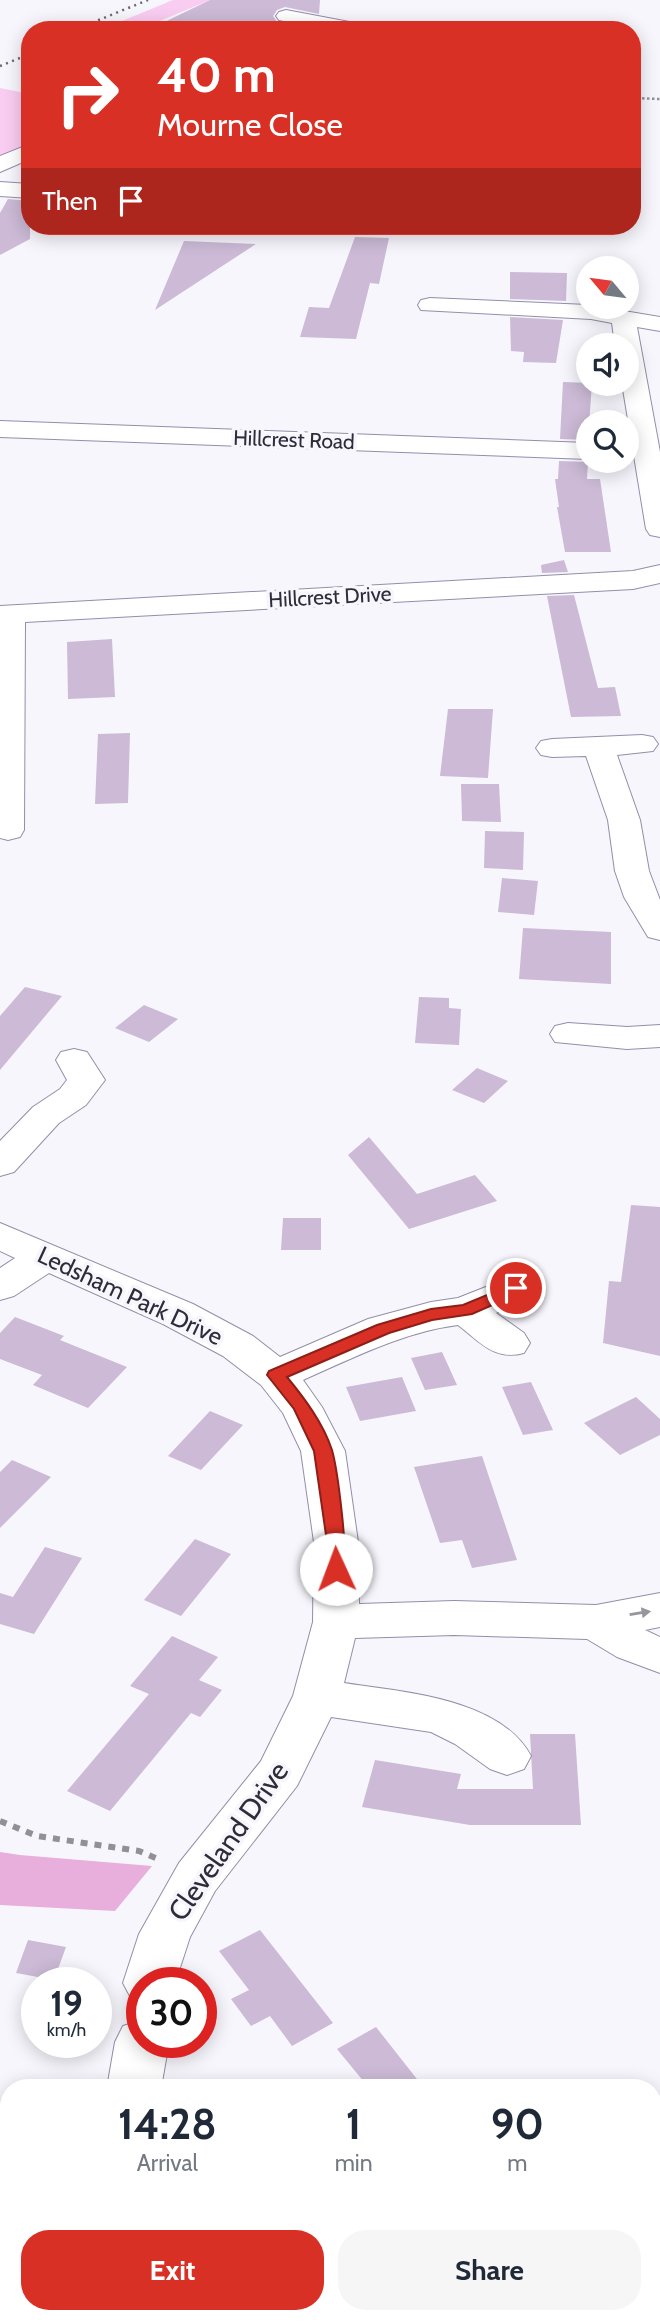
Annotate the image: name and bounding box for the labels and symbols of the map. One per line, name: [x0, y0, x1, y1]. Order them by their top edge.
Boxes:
north arrow: [576, 256, 639, 318]
street label: Hillcrest Road: [233, 425, 355, 454]
street label: Hillcrest Drive: [268, 581, 392, 612]
street label: Ledsham Park Drive: [33, 1240, 227, 1351]
pin: [486, 1258, 546, 1318]
position arrow: [299, 1532, 373, 1606]
one-way arrow: [629, 1607, 651, 1618]
street label: Cleveland Drive: [161, 1755, 295, 1927]
speed limit sign: 30: [126, 1967, 217, 2058]

